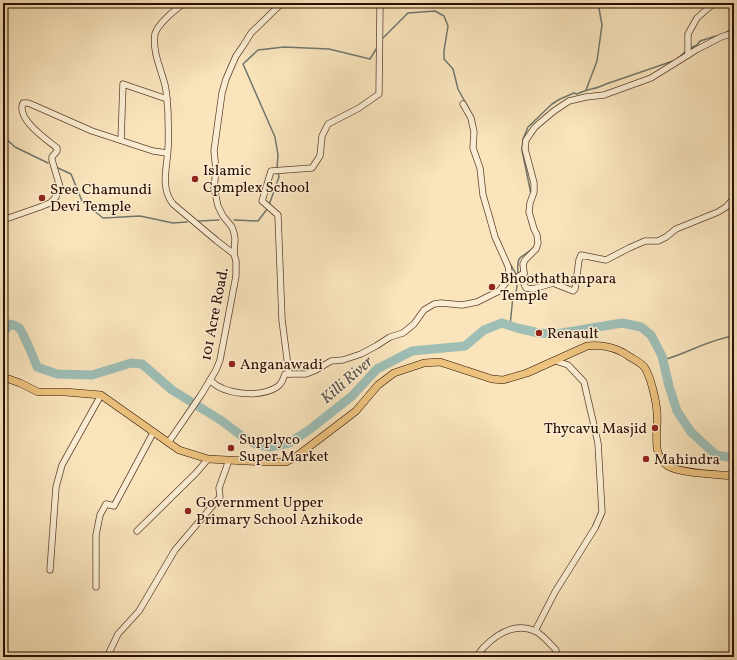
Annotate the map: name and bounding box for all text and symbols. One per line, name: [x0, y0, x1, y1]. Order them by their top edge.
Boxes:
place label: Islamic Cpmplex School: [203, 161, 309, 199]
marker: Islamic Cpmplex School: [190, 174, 200, 184]
place label: Sree Chamundi Devi Temple: [50, 180, 152, 218]
marker: Sree Chamundi Devi Temple: [37, 193, 47, 203]
street label: 101 Acre Road.: [196, 266, 235, 363]
place label: Bhoothathanpara Temple: [500, 269, 616, 307]
marker: Bhoothathanpara Temple: [487, 282, 497, 292]
place label: Renault: [547, 324, 599, 345]
marker: Renault: [534, 328, 544, 338]
water label: Killi River: [316, 351, 379, 409]
place label: Anganawadi: [240, 355, 323, 376]
marker: Anganawadi: [227, 359, 237, 369]
place label: Thycavu Masjid: [544, 419, 647, 440]
marker: Thycavu Masjid: [650, 423, 660, 433]
place label: Supplyco Super Market: [239, 430, 329, 468]
marker: Supplyco Super Market: [226, 443, 236, 453]
place label: Mahindra: [654, 450, 720, 471]
marker: Mahindra: [641, 454, 651, 464]
place label: Government Upper Primary School Azhikode: [196, 493, 363, 531]
marker: Government Upper Primary School Azhikode: [183, 506, 193, 516]

